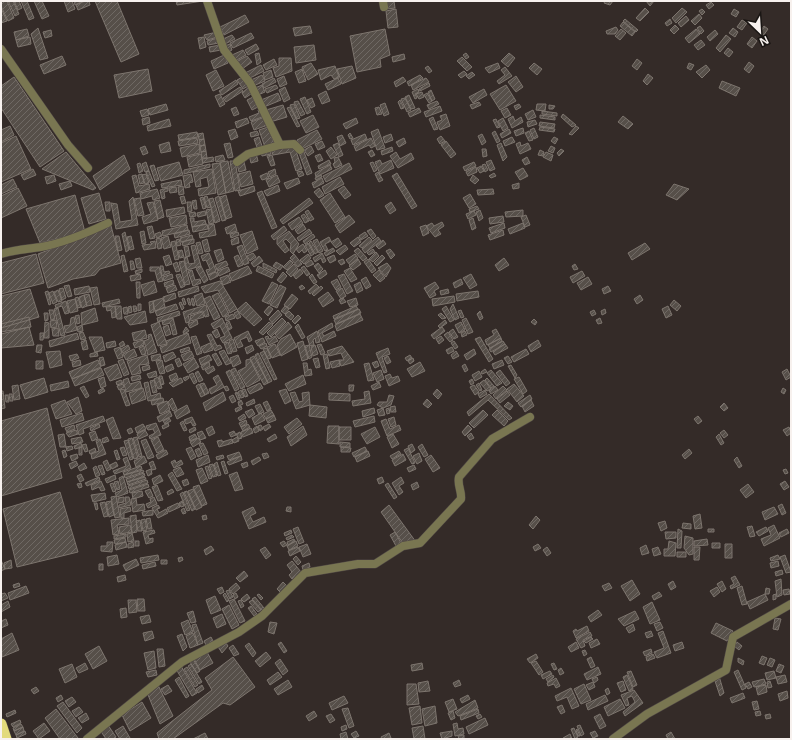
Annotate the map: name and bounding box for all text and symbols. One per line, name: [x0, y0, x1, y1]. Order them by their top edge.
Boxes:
north arrow: [740, 12, 780, 52]
text: N: [757, 33, 772, 50]

